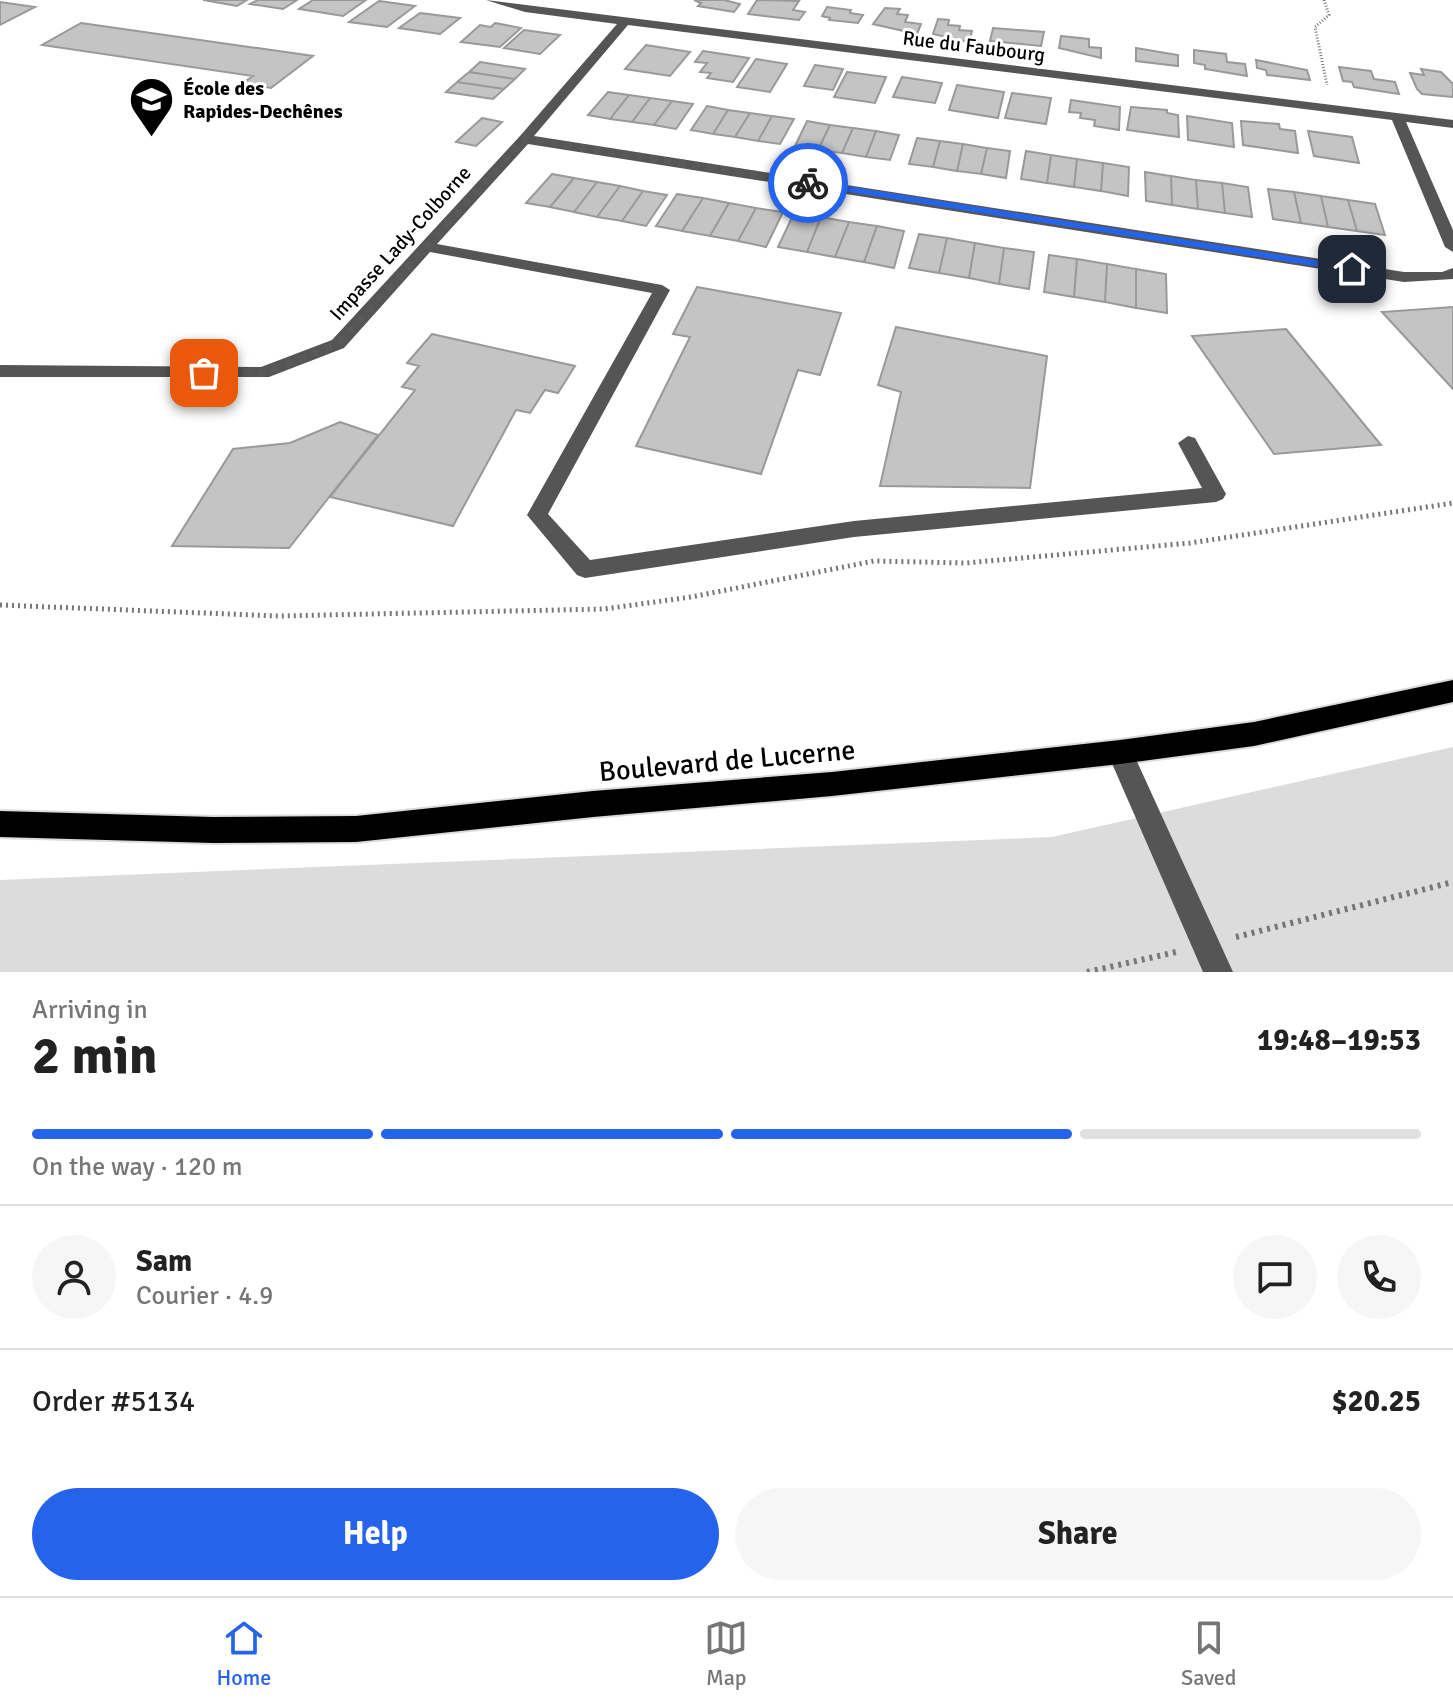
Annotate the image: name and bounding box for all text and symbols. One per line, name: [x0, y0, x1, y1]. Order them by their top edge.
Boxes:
street label: Rue du Faubourg: [901, 25, 1047, 68]
school or university icon: École des Rapides-Dechênes: [128, 75, 176, 138]
place label: École des Rapides-Dechênes: [183, 76, 343, 124]
courier: [768, 143, 848, 223]
street label: Impasse Lady-Colborne: [324, 161, 476, 326]
icon: bike: [786, 161, 830, 205]
pin: [1318, 235, 1386, 303]
icon: home: [1330, 247, 1374, 291]
pin: [170, 339, 238, 407]
icon: bag: [182, 351, 226, 395]
street label: Boulevard de Lucerne: [597, 733, 857, 789]
text: Arriving in: [32, 994, 148, 1026]
text: 19:48–19:53: [1257, 1022, 1421, 1059]
text: 2 min: [32, 1024, 158, 1088]
text: On the way · 120 m: [32, 1151, 242, 1183]
button: person: [32, 1235, 116, 1319]
button: chat: [1233, 1235, 1317, 1319]
button: phone: [1337, 1235, 1421, 1319]
text: Sam: [136, 1243, 192, 1280]
text: Courier · 4.9: [136, 1280, 273, 1312]
text: Order #5134: [32, 1383, 195, 1420]
text: $20.25: [1331, 1383, 1421, 1420]
button: Help: [32, 1488, 719, 1580]
button: Share: [735, 1488, 1421, 1580]
tab: Home: [216, 1616, 271, 1691]
tab: Map: [704, 1616, 748, 1691]
tab: Saved: [1181, 1616, 1237, 1691]

